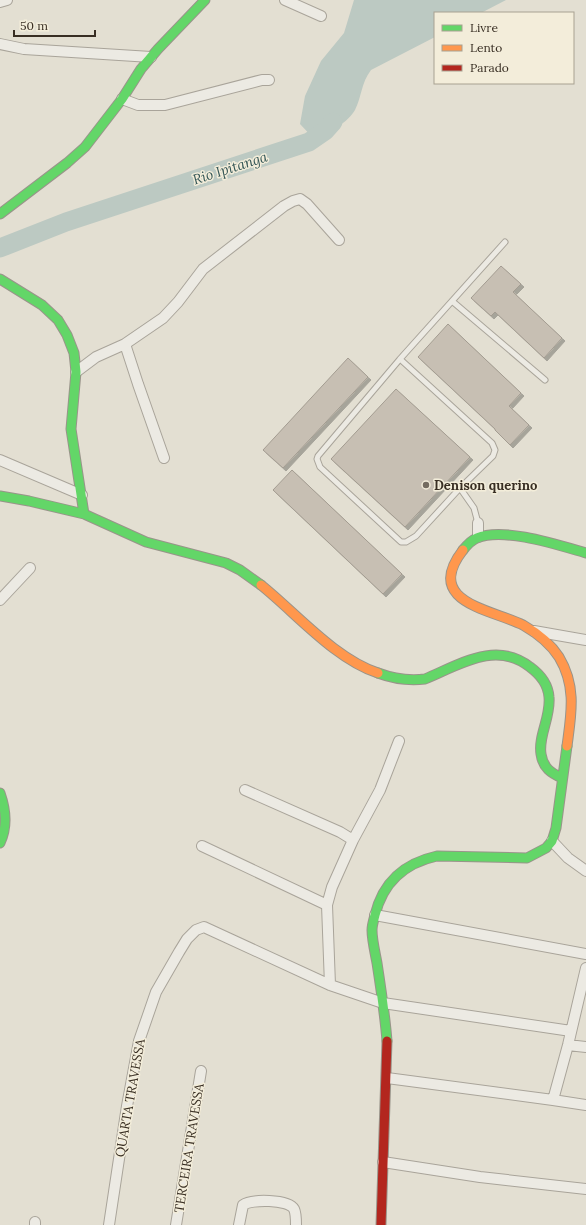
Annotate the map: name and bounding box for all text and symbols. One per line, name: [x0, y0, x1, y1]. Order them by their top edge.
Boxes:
scale bar: [14, 12, 95, 38]
legend: [434, 12, 574, 84]
text: 50 m: [20, 18, 48, 33]
text: Livre: [470, 20, 498, 35]
text: Lento: [470, 40, 502, 55]
text: Parado: [470, 60, 509, 75]
water label: Rio Ipitanga: [190, 147, 270, 189]
place label: Denison querino: [434, 477, 537, 494]
marker: Denison querino: [421, 480, 431, 490]
street label: QUARTA TRAVESSA: [111, 1037, 149, 1158]
street label: TERCEIRA TRAVESSA: [170, 1081, 208, 1214]

